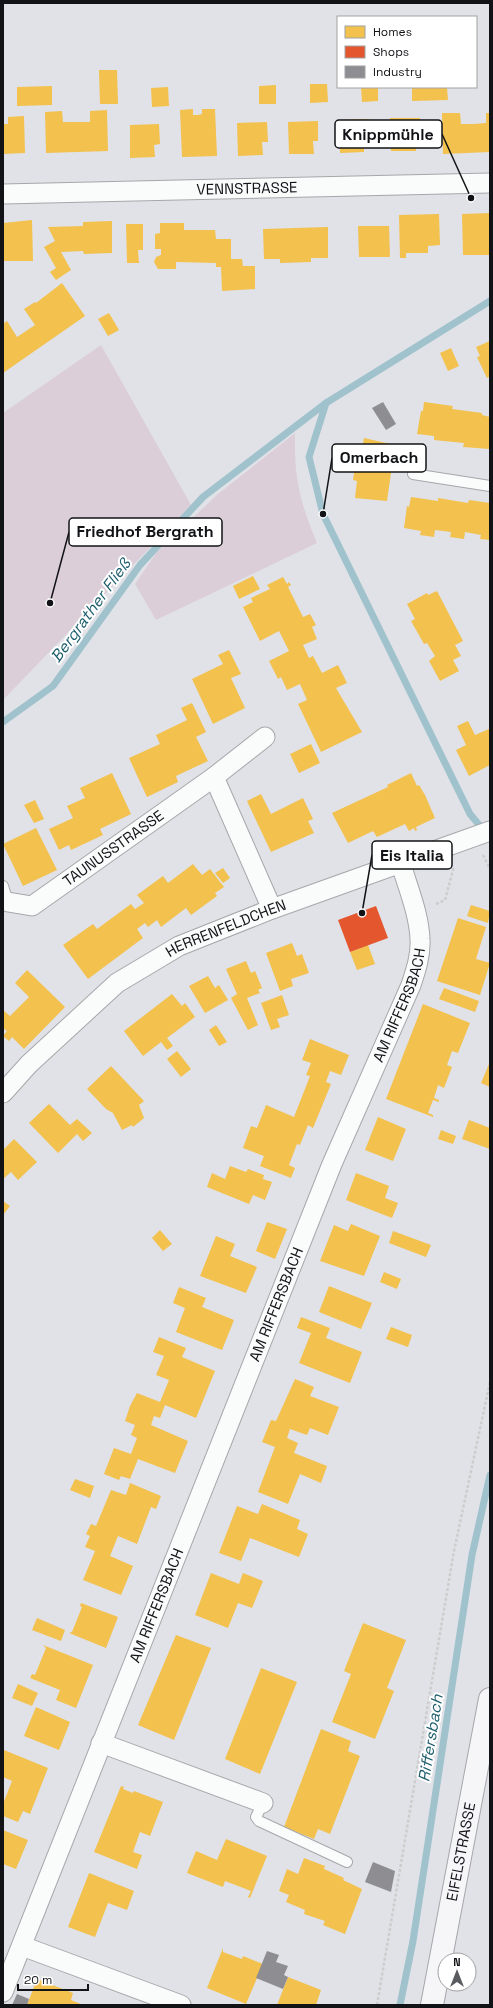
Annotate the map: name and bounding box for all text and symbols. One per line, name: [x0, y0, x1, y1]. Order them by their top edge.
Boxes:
legend: [337, 16, 477, 88]
text: Homes: [373, 24, 412, 40]
text: Shops: [373, 44, 409, 60]
text: Industry: [373, 64, 422, 80]
callout: Knippmühle: [335, 120, 442, 148]
text: Knippmühle: [342, 124, 434, 145]
street label: VENNSTRASSE: [196, 177, 298, 199]
callout: Omerbach: [332, 444, 426, 472]
text: Omerbach: [340, 447, 418, 468]
callout: Friedhof Bergrath: [69, 518, 222, 546]
text: Friedhof Bergrath: [76, 521, 214, 542]
water label: Bergrather Fließ: [46, 553, 136, 666]
street label: TAUNUSSTRASSE: [59, 806, 167, 890]
callout: Eis Italia: [372, 841, 452, 869]
text: Eis Italia: [380, 845, 444, 866]
street label: HERRENFELDCHEN: [162, 895, 288, 961]
street label: AM RIFFERSBACH: [368, 947, 429, 1065]
street label: AM RIFFERSBACH: [245, 1244, 307, 1364]
street label: AM RIFFERSBACH: [125, 1545, 187, 1665]
water label: Riffersbach: [413, 1692, 448, 1783]
street label: EIFELSTRASSE: [442, 1801, 479, 1903]
north arrow: [437, 1952, 477, 1992]
text: N: [453, 1955, 461, 1969]
scale bar: [18, 1966, 88, 1992]
text: 20 m: [24, 1972, 52, 1988]

